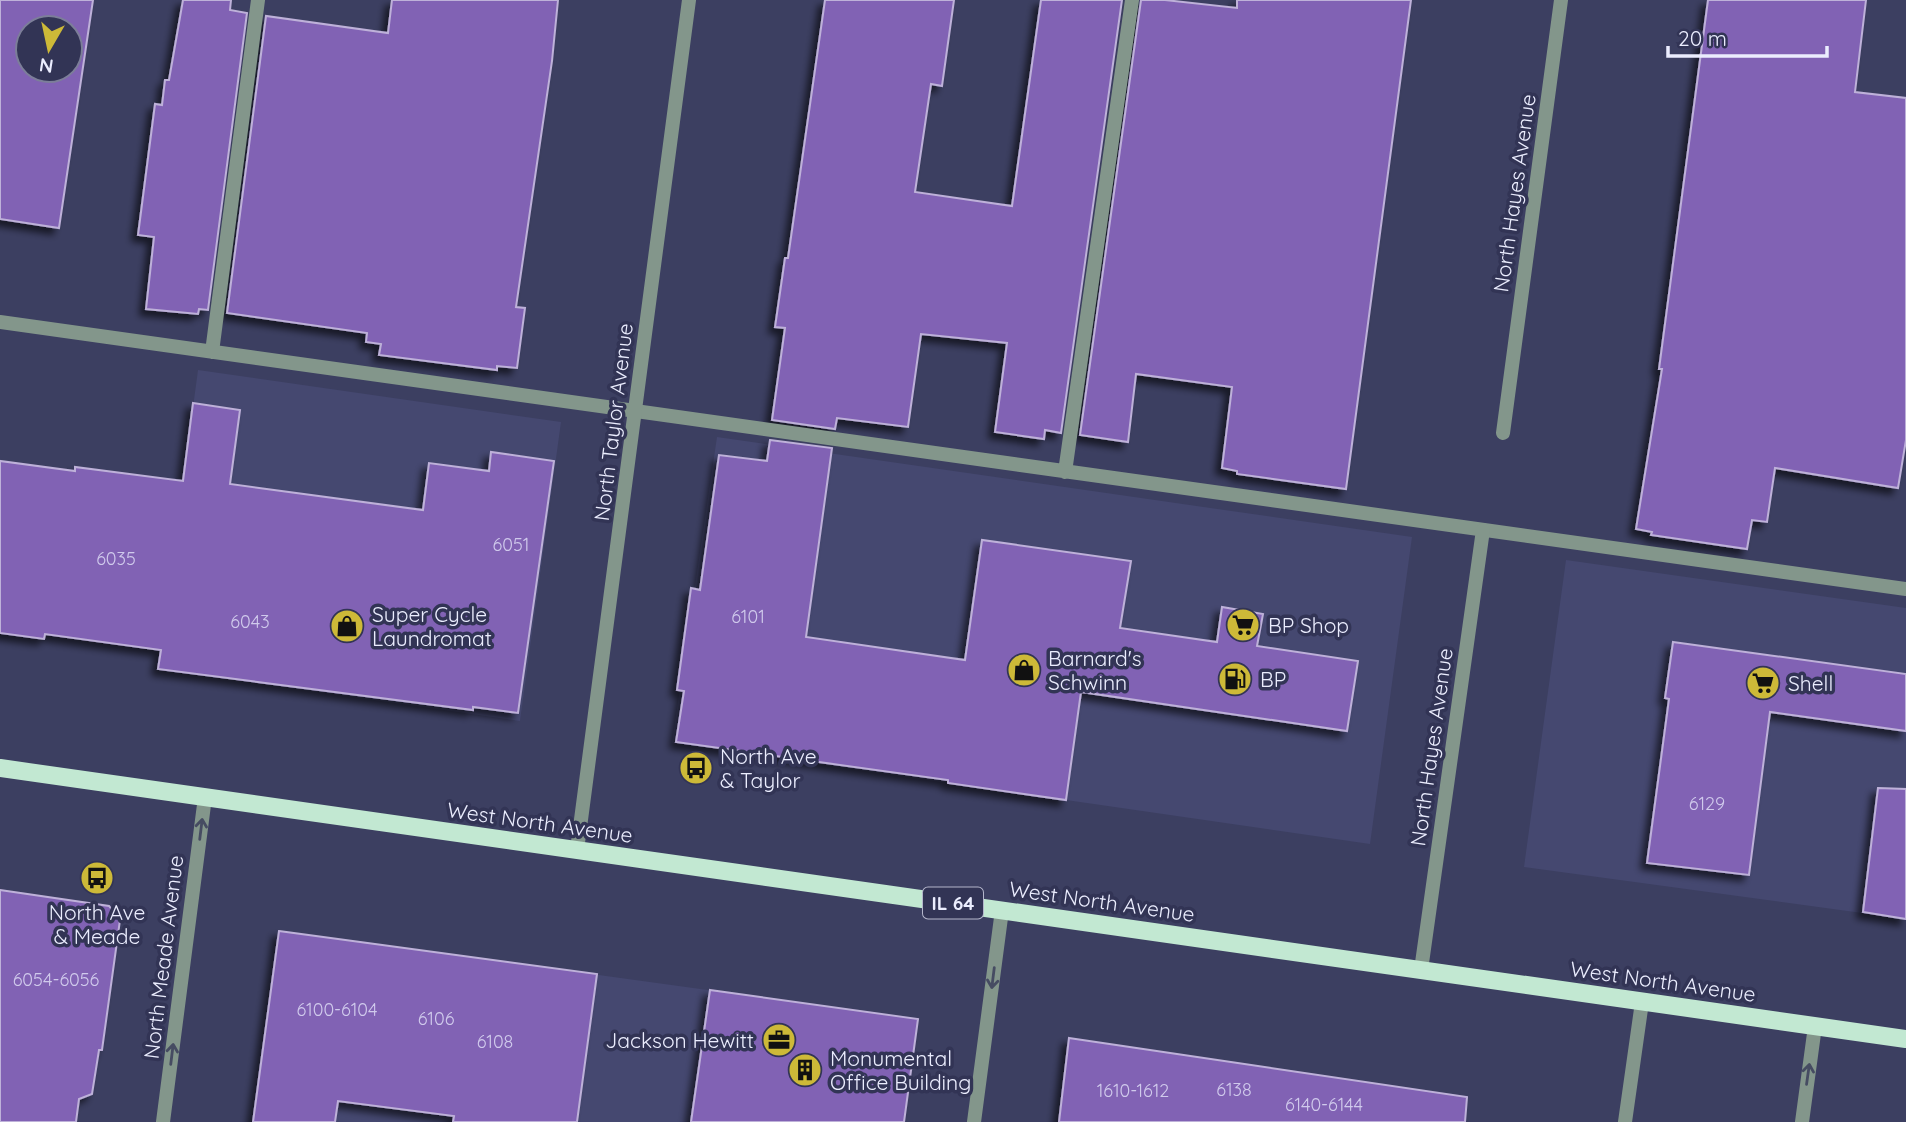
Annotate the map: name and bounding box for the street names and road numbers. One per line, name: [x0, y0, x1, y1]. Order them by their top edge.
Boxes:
street label: North Hayes Avenue: [1487, 92, 1541, 294]
street label: North Taylor Avenue: [588, 322, 638, 522]
street label: North Hayes Avenue: [1404, 646, 1458, 848]
street label: West North Avenue: [446, 796, 634, 848]
street label: North Meade Avenue: [138, 854, 188, 1060]
street label: West North Avenue: [1008, 875, 1196, 927]
road number: IL 64: [923, 888, 983, 918]
street label: West North Avenue: [1569, 955, 1757, 1007]

